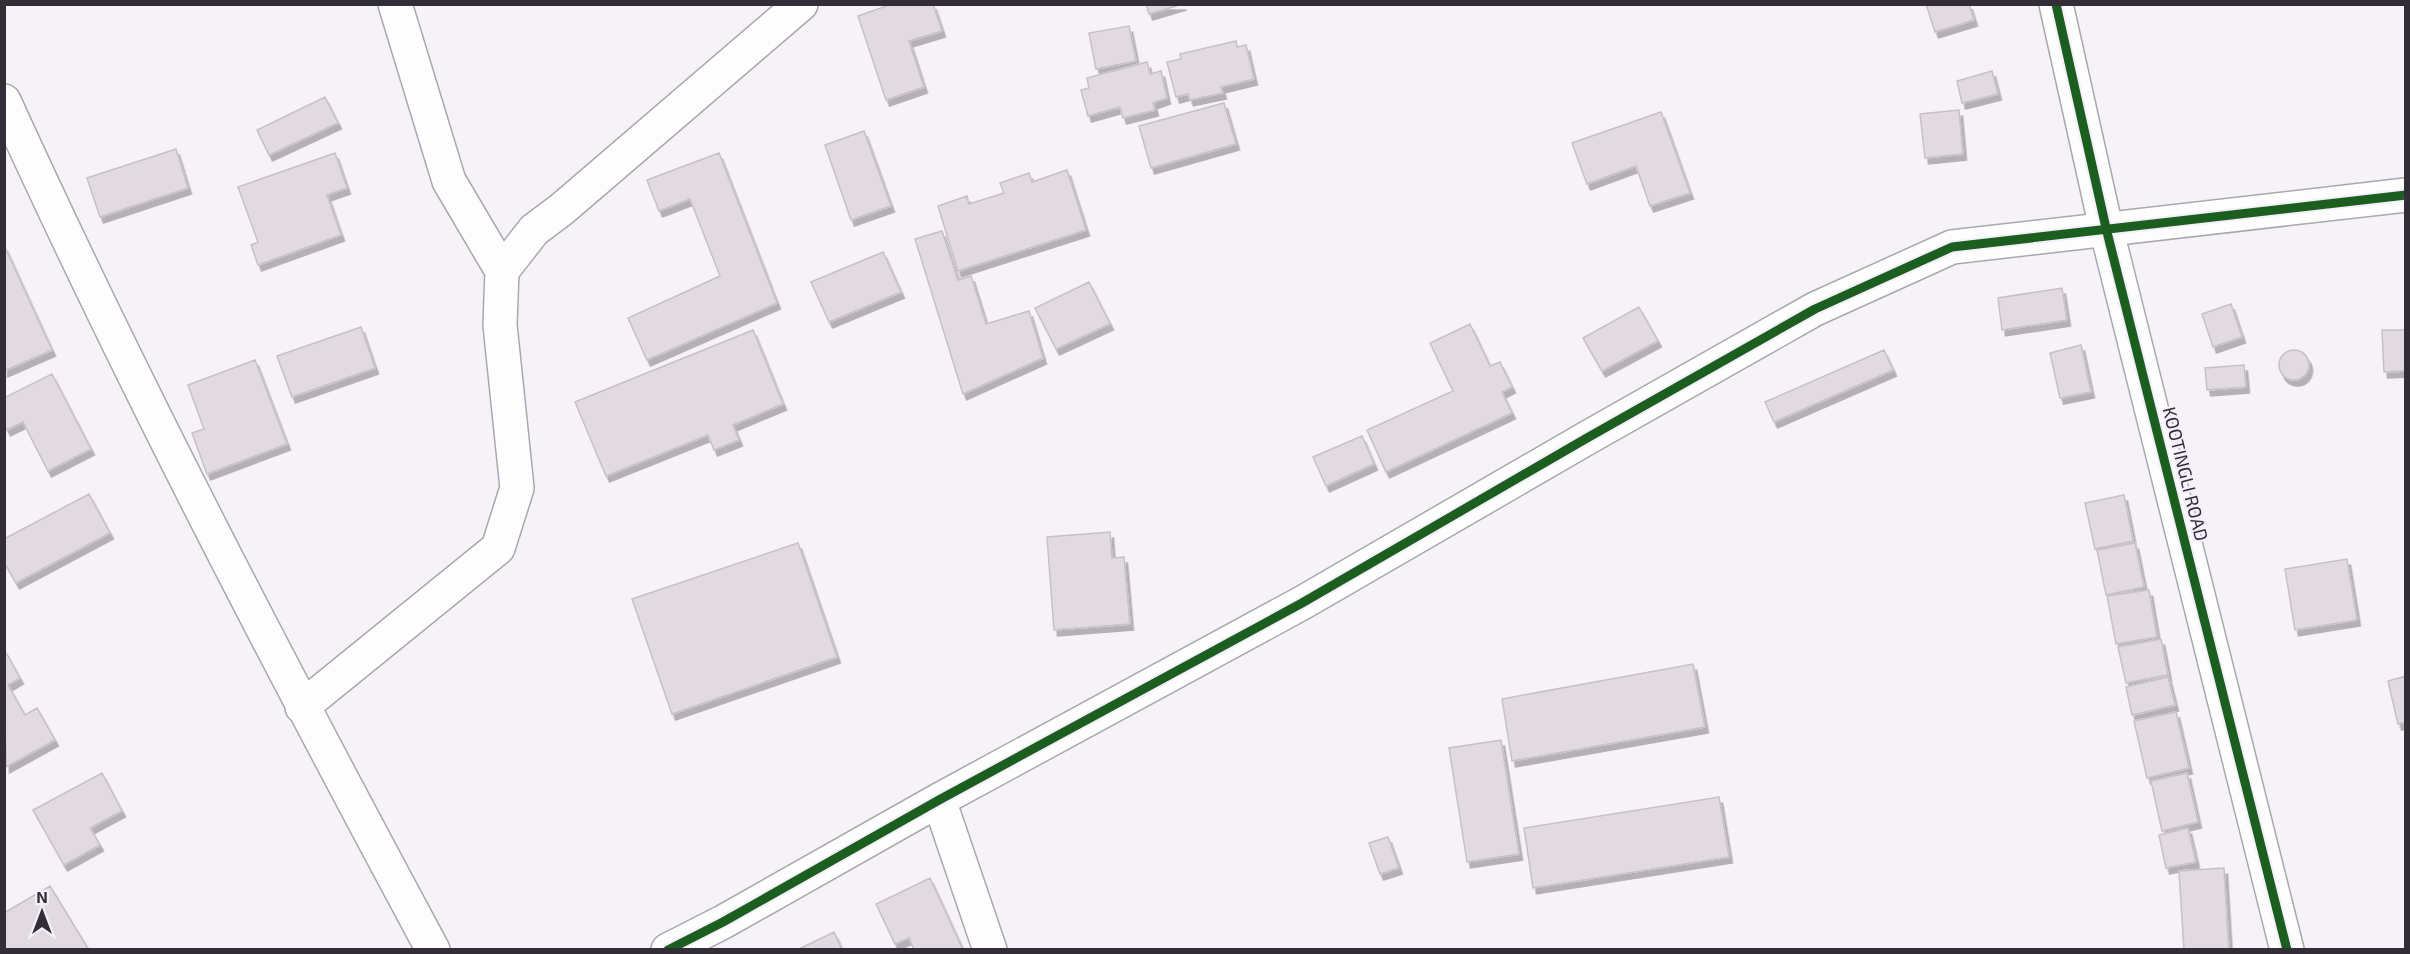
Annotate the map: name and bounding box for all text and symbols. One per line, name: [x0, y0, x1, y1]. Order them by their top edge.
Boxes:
street label: KOOTINGLI ROAD: [2159, 404, 2213, 543]
north arrow: [12, 882, 72, 942]
text: N: [36, 887, 48, 906]

